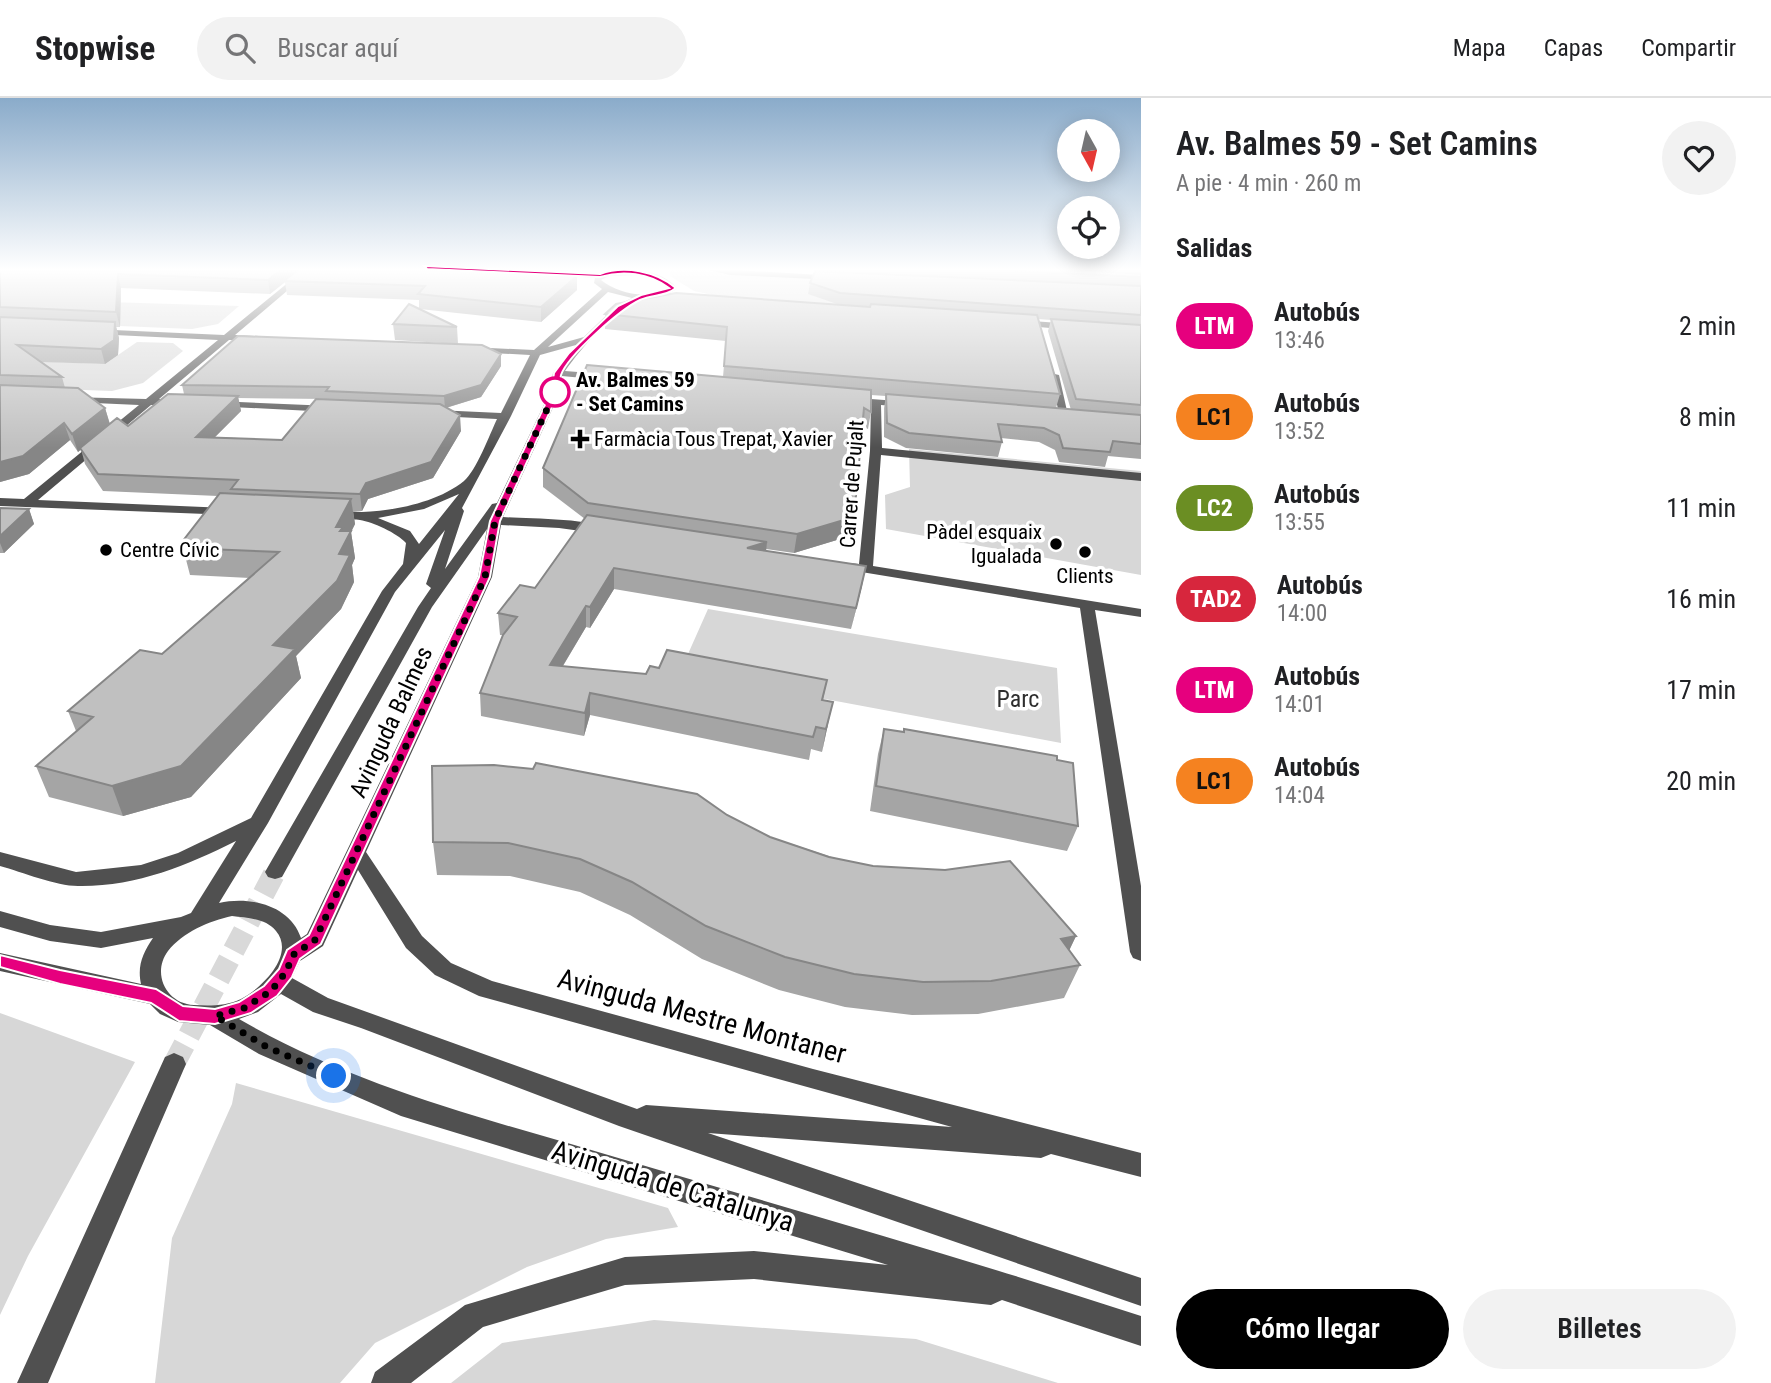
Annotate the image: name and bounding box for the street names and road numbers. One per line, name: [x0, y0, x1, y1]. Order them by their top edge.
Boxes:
street label: Carrer de Pujalt: [836, 419, 868, 549]
street label: Avinguda Balmes: [344, 642, 438, 802]
street label: Avinguda Mestre Montaner: [554, 962, 850, 1070]
street label: Avinguda de Catalunya: [548, 1133, 798, 1239]

